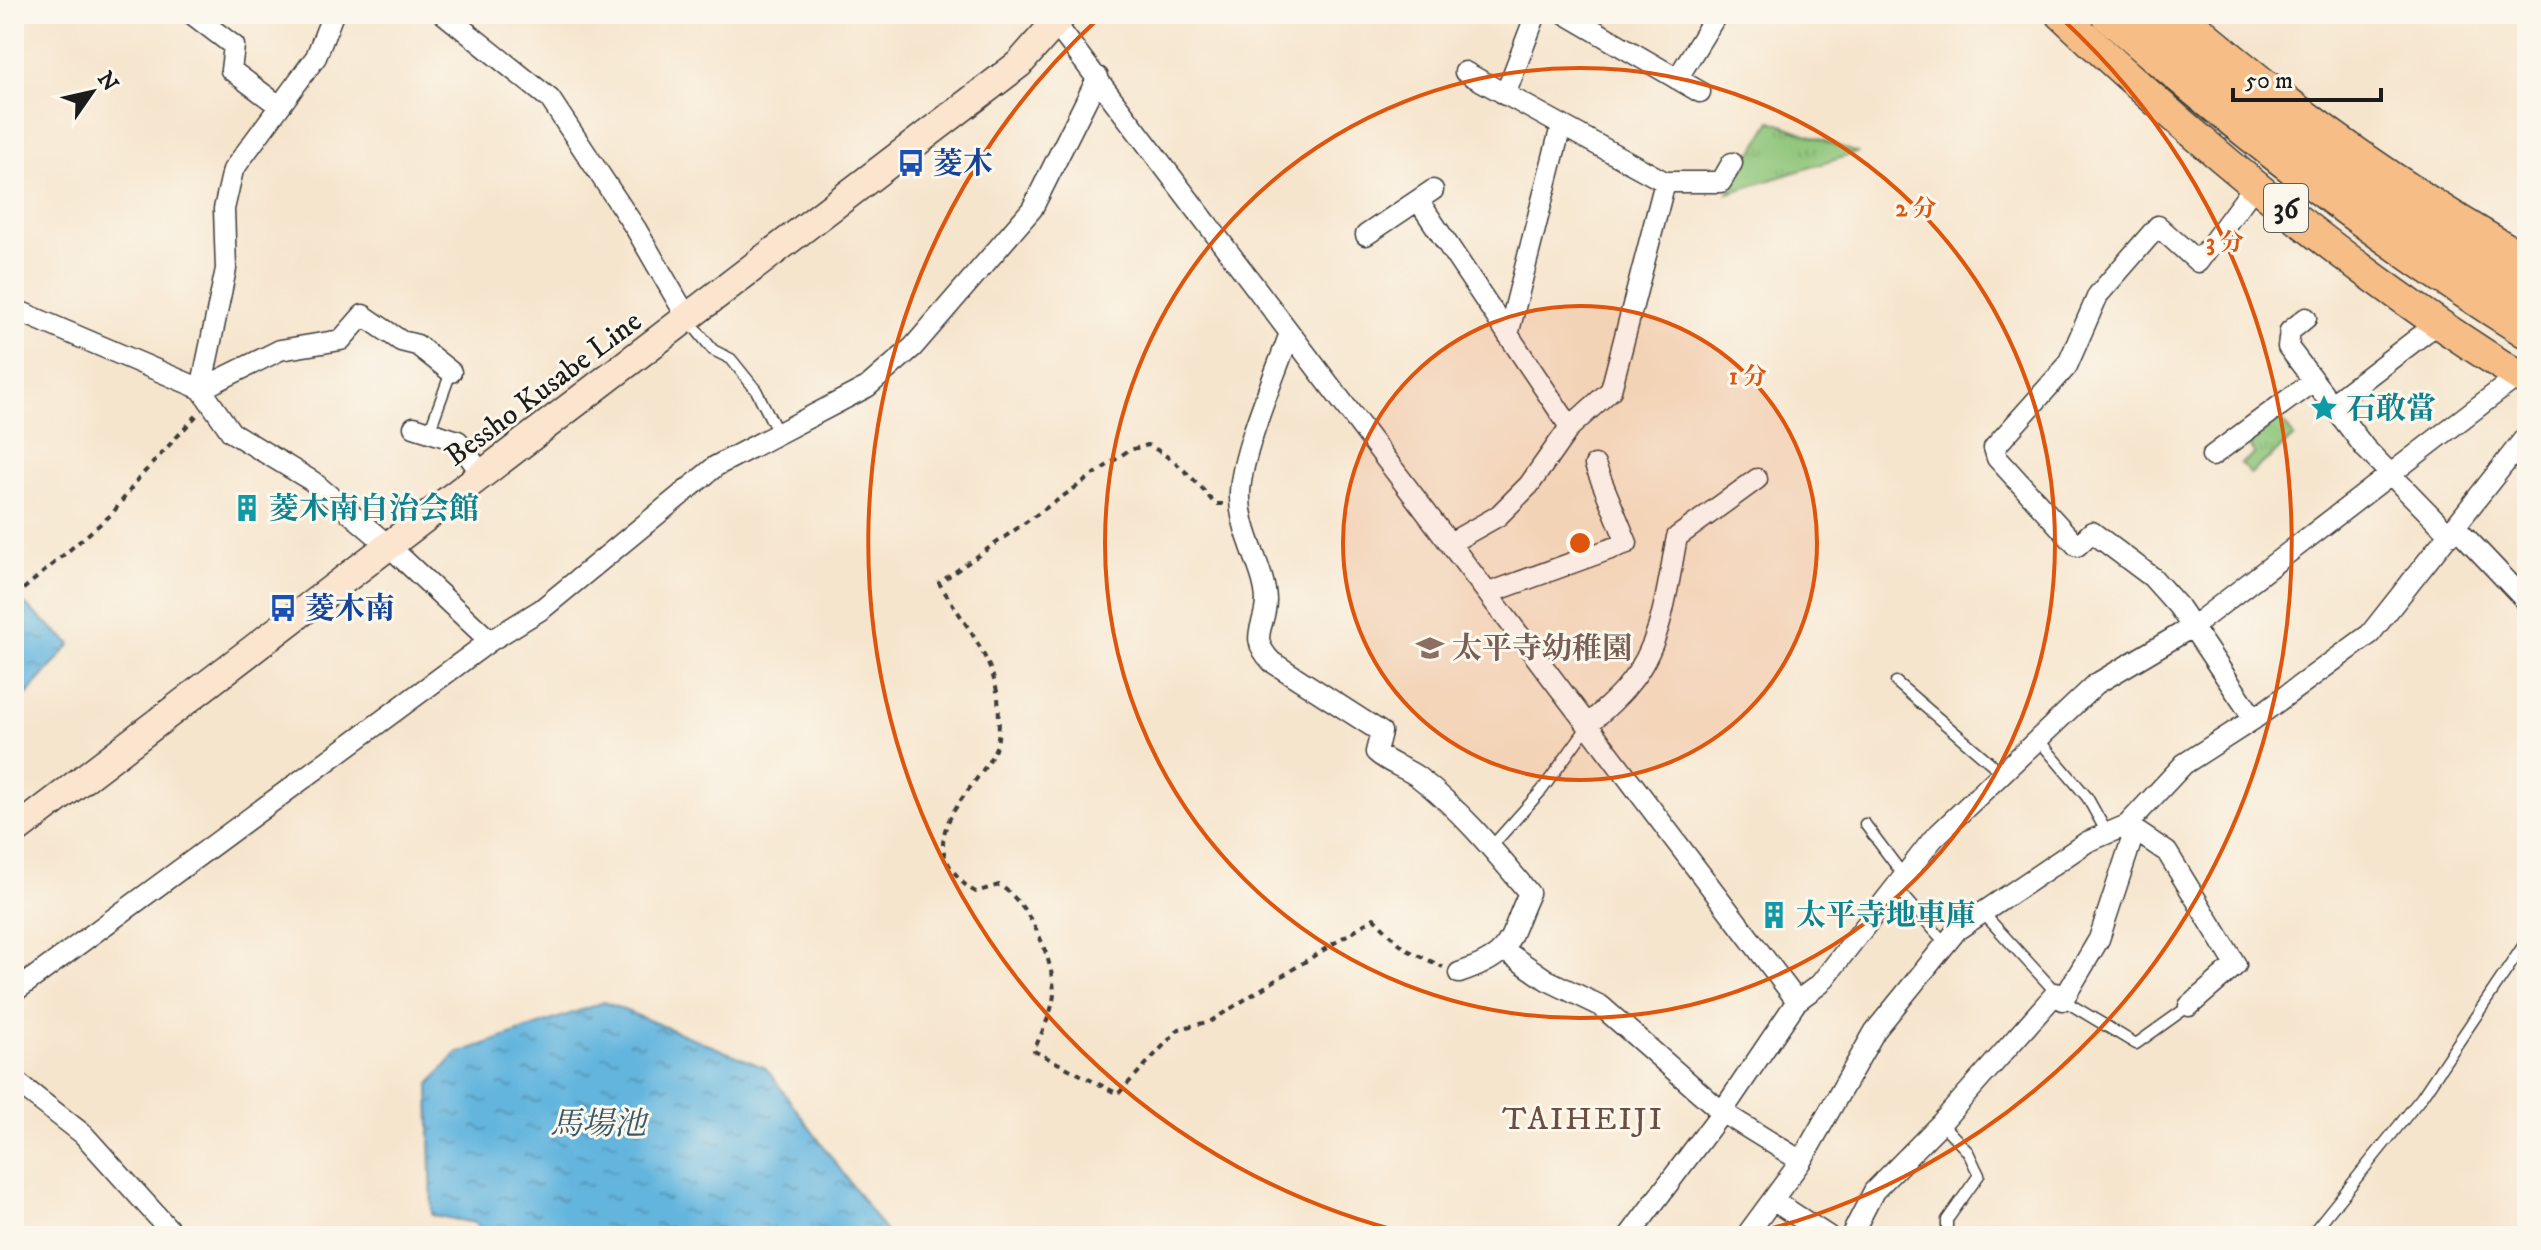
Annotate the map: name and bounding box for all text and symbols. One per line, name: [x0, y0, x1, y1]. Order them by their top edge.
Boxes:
north arrow: [52, 52, 132, 132]
scale bar: [2233, 52, 2381, 102]
text: 50 m: [2245, 66, 2293, 96]
text: N: [91, 67, 124, 97]
place label: 菱木: [933, 146, 993, 183]
bus stop icon: 菱木: [896, 148, 926, 178]
road number: 36: [2264, 184, 2308, 232]
text: 2 分: [1896, 194, 1936, 224]
text: 3 分: [2206, 228, 2244, 258]
street label: Bessho Kusabe Line: [438, 303, 649, 475]
text: 1 分: [1729, 362, 1767, 392]
place label: 石敢當: [2346, 391, 2436, 428]
place icon: 石敢當: [2309, 393, 2339, 423]
place label: 菱木南自治会館: [269, 491, 479, 528]
building icon: 菱木南自治会館: [232, 493, 262, 523]
centre of rings: [1566, 529, 1594, 557]
place label: 菱木南: [305, 591, 395, 628]
bus stop icon: 菱木南: [268, 593, 298, 623]
place label: 太平寺幼稚園: [1452, 631, 1632, 668]
school or university icon: 太平寺幼稚園: [1415, 633, 1445, 663]
place label: 太平寺地車庫: [1796, 898, 1976, 935]
building icon: 太平寺地車庫: [1759, 900, 1789, 930]
district label: TAIHEIJI: [1502, 1100, 1664, 1140]
water label: 馬場池: [550, 1105, 649, 1145]

